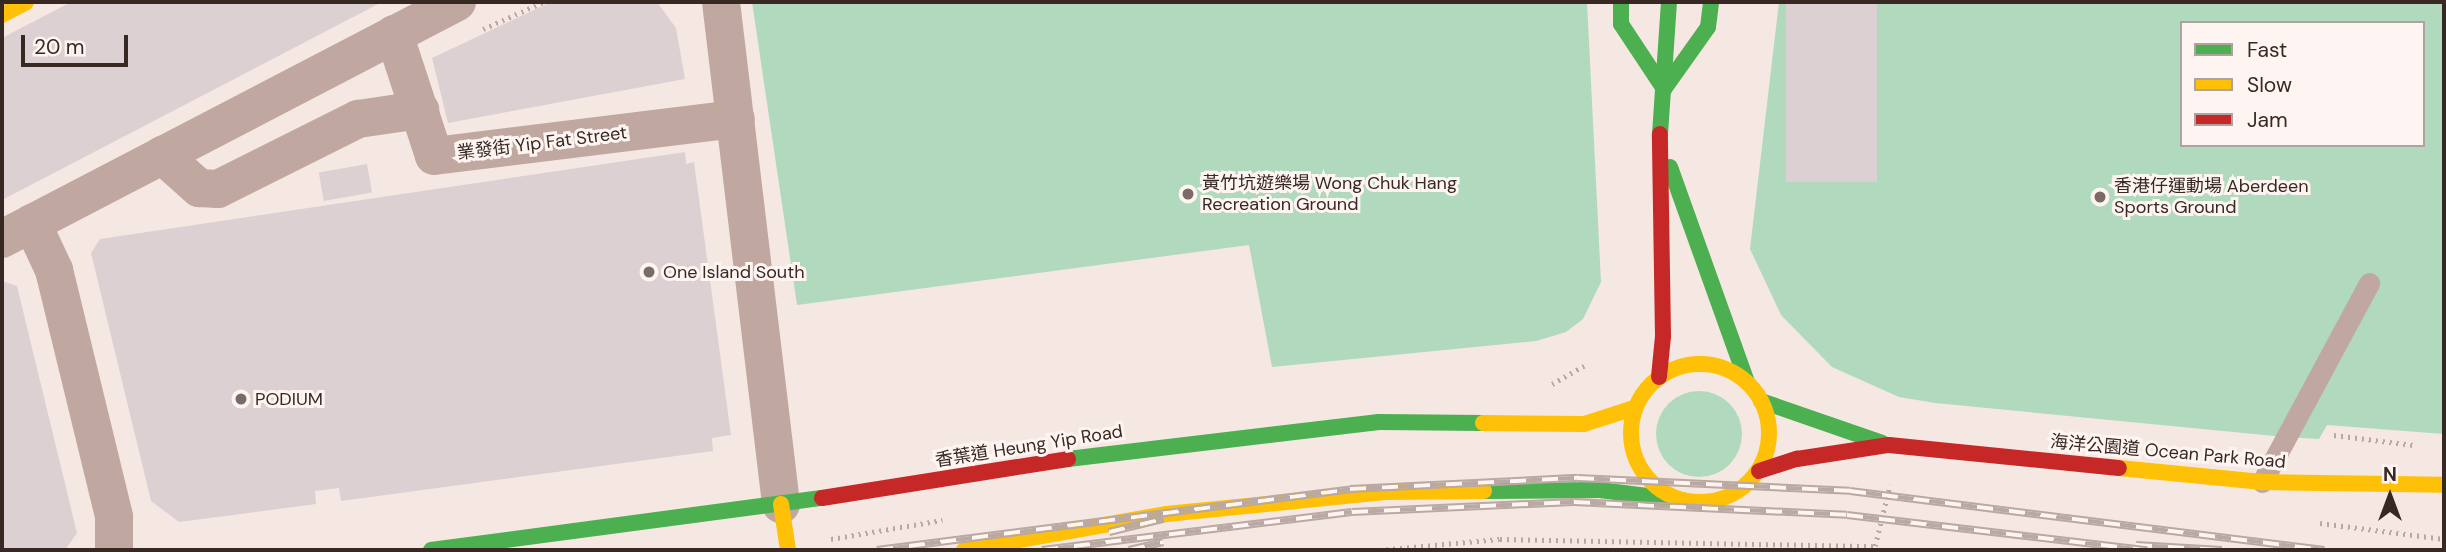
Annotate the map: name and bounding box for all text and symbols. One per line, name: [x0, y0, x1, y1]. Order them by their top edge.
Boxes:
scale bar: [24, 21, 131, 65]
legend: [2180, 21, 2425, 147]
text: 20 m: [34, 33, 85, 61]
text: Fast: [2247, 36, 2287, 64]
text: Slow: [2247, 71, 2292, 99]
text: Jam: [2247, 106, 2288, 134]
street label: 業發街 Yip Fat Street: [456, 122, 628, 164]
place label: 黃竹坑遊樂場 Wong Chuk Hang Recreation Ground: [1202, 173, 1457, 216]
place label: 香港仔運動場 Aberdeen Sports Ground: [2114, 176, 2309, 218]
marker: 黃竹坑遊樂場 Wong Chuk Hang Recreation Ground: [1180, 186, 1196, 202]
marker: 香港仔運動場 Aberdeen Sports Ground: [2092, 189, 2108, 205]
place label: One Island South: [663, 261, 805, 283]
marker: One Island South: [641, 264, 657, 280]
place label: PODIUM: [255, 388, 323, 410]
marker: PODIUM: [233, 391, 249, 407]
street label: 香葉道 Heung Yip Road: [934, 421, 1124, 471]
street label: 海洋公園道 Ocean Park Road: [2049, 431, 2287, 473]
north arrow: [2355, 461, 2425, 531]
text: N: [2383, 462, 2397, 487]

